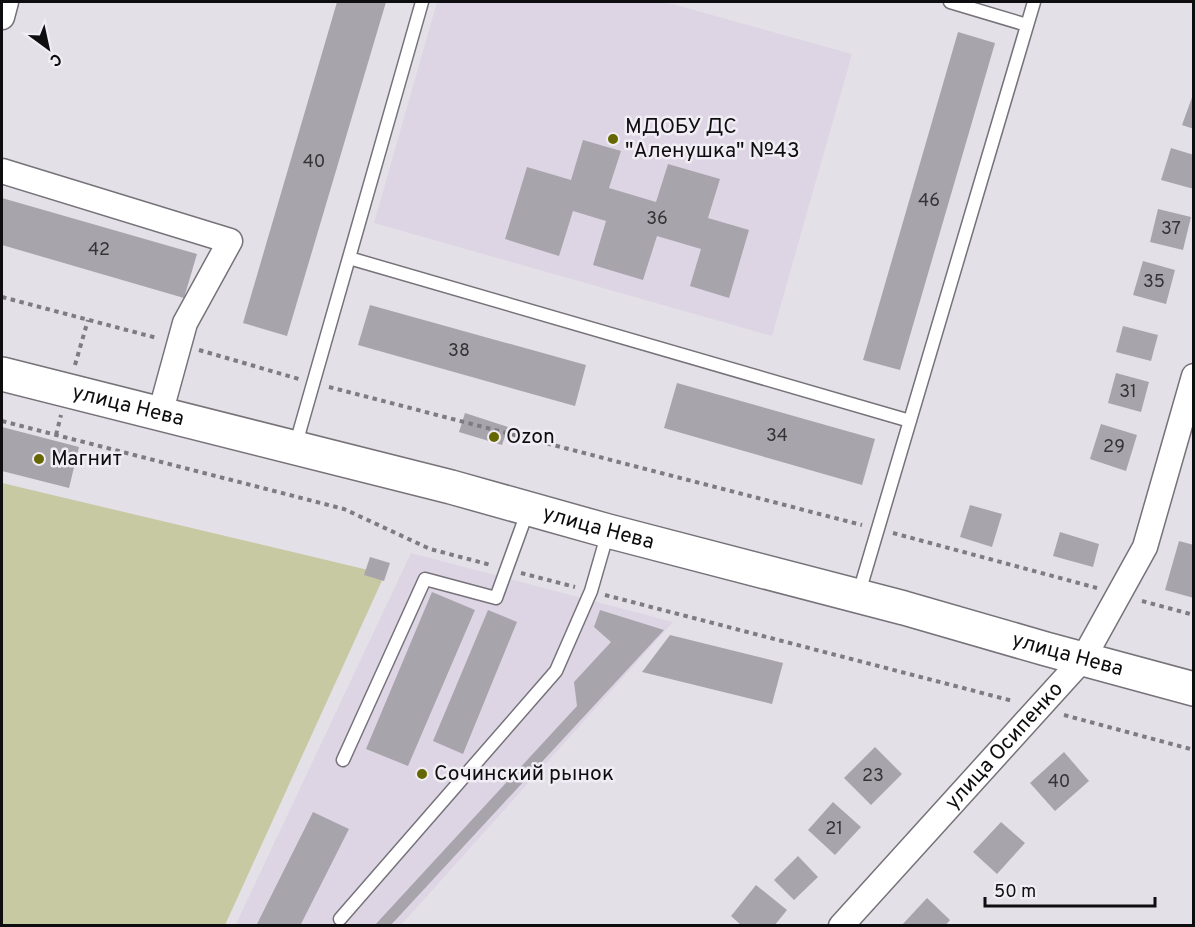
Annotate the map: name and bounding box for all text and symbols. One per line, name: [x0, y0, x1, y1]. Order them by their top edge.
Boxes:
north arrow: [18, 18, 78, 78]
text: С: [45, 48, 65, 70]
place label: МДОБУ ДС "Аленушка" №43: [625, 114, 800, 165]
marker: МДОБУ ДС "Аленушка" №43: [606, 132, 620, 146]
house number: 40: [303, 151, 325, 174]
house number: 46: [918, 190, 940, 213]
house number: 36: [646, 208, 668, 231]
house number: 37: [1161, 218, 1181, 241]
house number: 42: [88, 239, 110, 262]
house number: 35: [1143, 271, 1165, 294]
house number: 38: [448, 340, 470, 363]
street label: улица Нева: [69, 379, 187, 433]
house number: 31: [1119, 381, 1137, 404]
place label: Ozon: [506, 424, 555, 451]
house number: 34: [766, 425, 788, 448]
marker: Ozon: [487, 430, 501, 444]
house number: 29: [1103, 436, 1125, 459]
place label: Магнит: [51, 446, 122, 473]
marker: Магнит: [32, 452, 46, 466]
street label: улица Нева: [540, 500, 657, 556]
street label: улица Нева: [1009, 626, 1126, 683]
street label: улица Осипенко: [939, 676, 1069, 816]
place label: Сочинский рынок: [434, 761, 614, 788]
house number: 23: [862, 765, 884, 788]
marker: Сочинский рынок: [415, 767, 429, 781]
house number: 40: [1048, 771, 1070, 794]
house number: 21: [825, 818, 843, 841]
scale bar: [985, 870, 1154, 908]
text: 50 m: [994, 881, 1036, 904]

